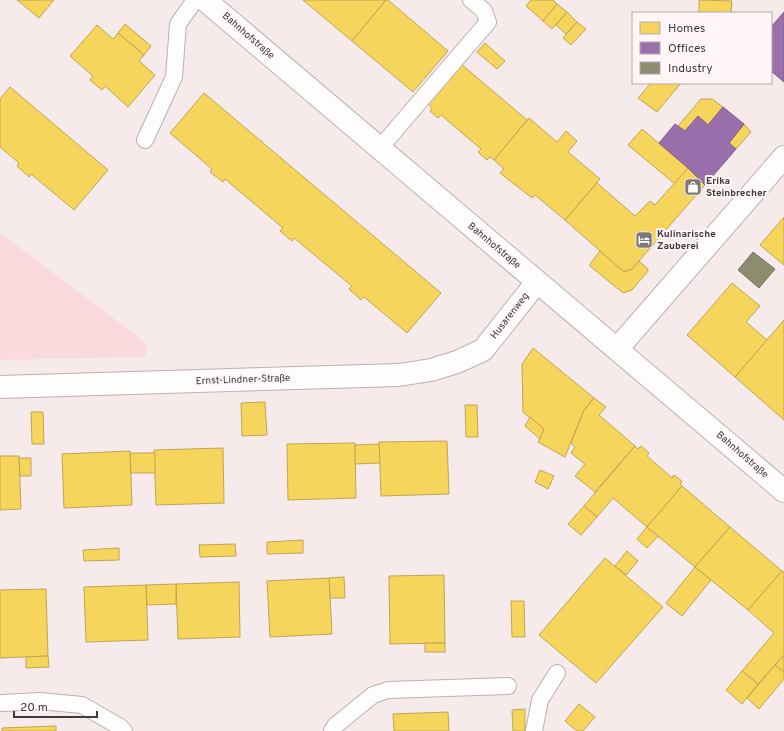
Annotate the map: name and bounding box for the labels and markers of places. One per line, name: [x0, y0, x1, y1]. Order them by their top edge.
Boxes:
place label: Erika Steinbrecher: [706, 175, 768, 200]
shop icon: Erika Steinbrecher: [683, 177, 703, 197]
place label: Kulinarische Zauberei: [657, 228, 716, 253]
hotel icon: Kulinarische Zauberei: [634, 230, 654, 250]

